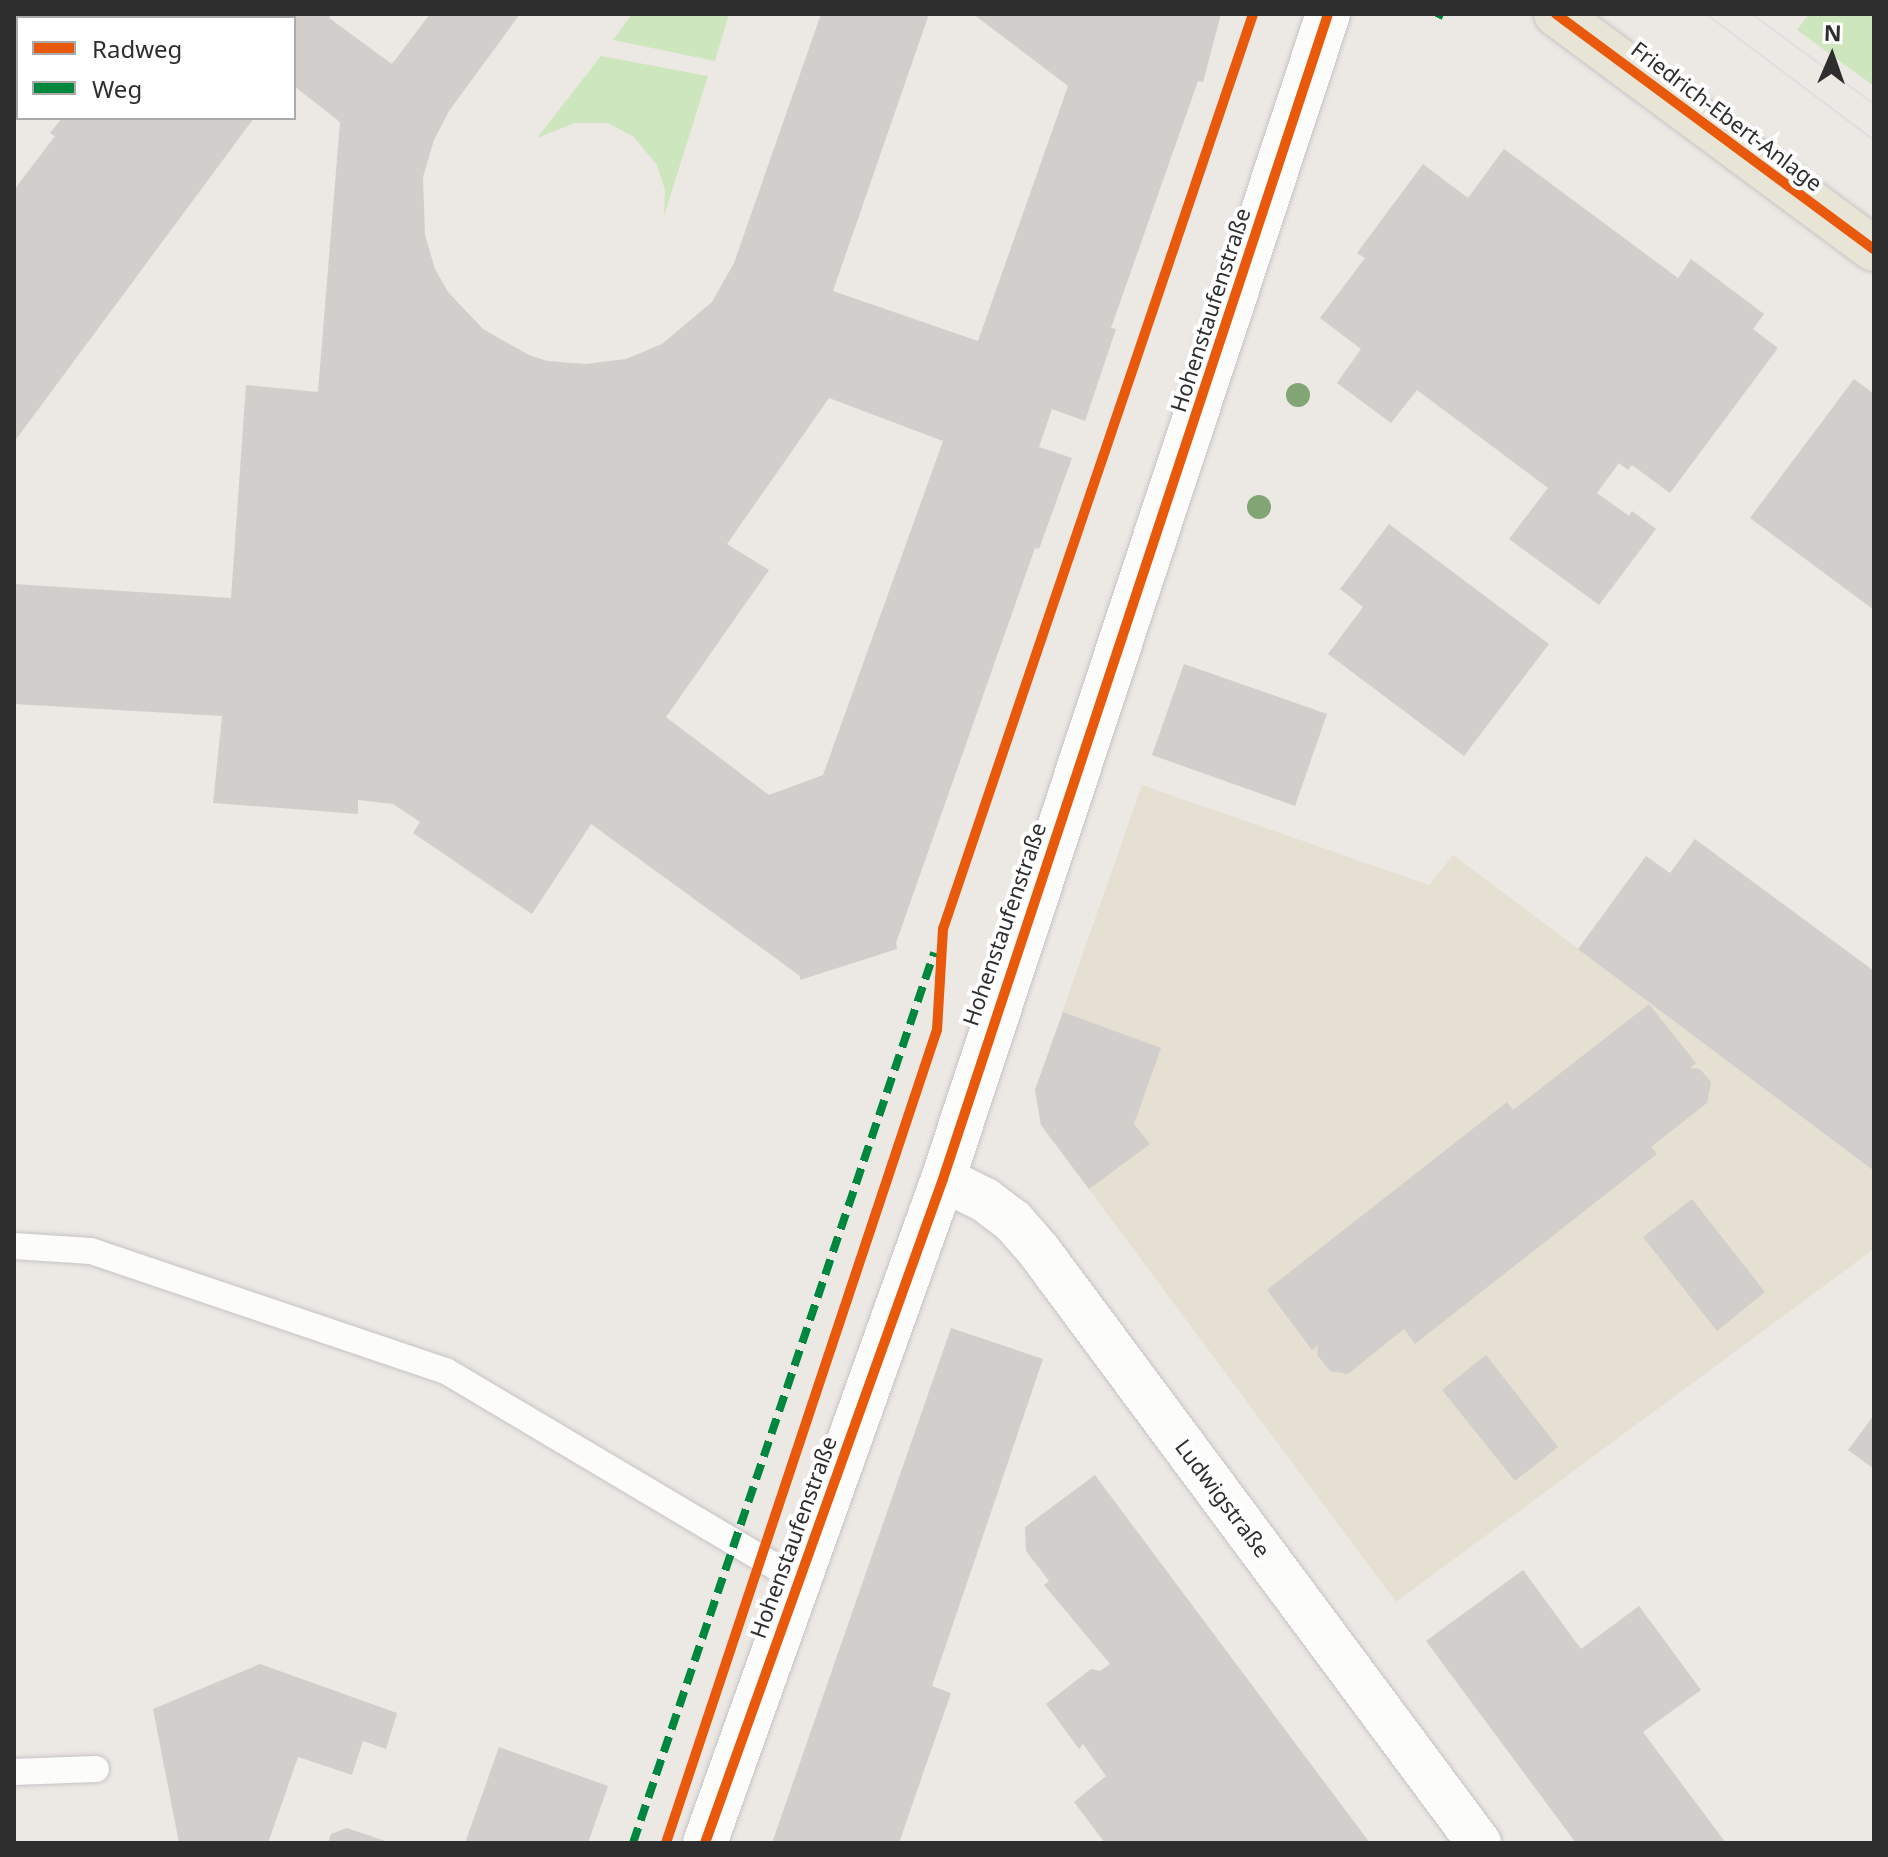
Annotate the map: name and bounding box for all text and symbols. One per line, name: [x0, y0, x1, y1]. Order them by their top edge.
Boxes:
legend: [16, 16, 296, 120]
north arrow: [1792, 16, 1872, 96]
text: N: [1823, 17, 1842, 47]
text: Radweg: [92, 32, 182, 65]
street label: Friedrich-Ebert-Anlage: [1626, 36, 1828, 196]
text: Weg: [92, 72, 142, 105]
street label: Hohenstaufenstraße: [1165, 205, 1255, 415]
street label: Hohenstaufenstraße: [957, 819, 1051, 1029]
street label: Hohenstaufenstraße: [744, 1432, 842, 1642]
street label: Ludwigstraße: [1170, 1434, 1276, 1562]

